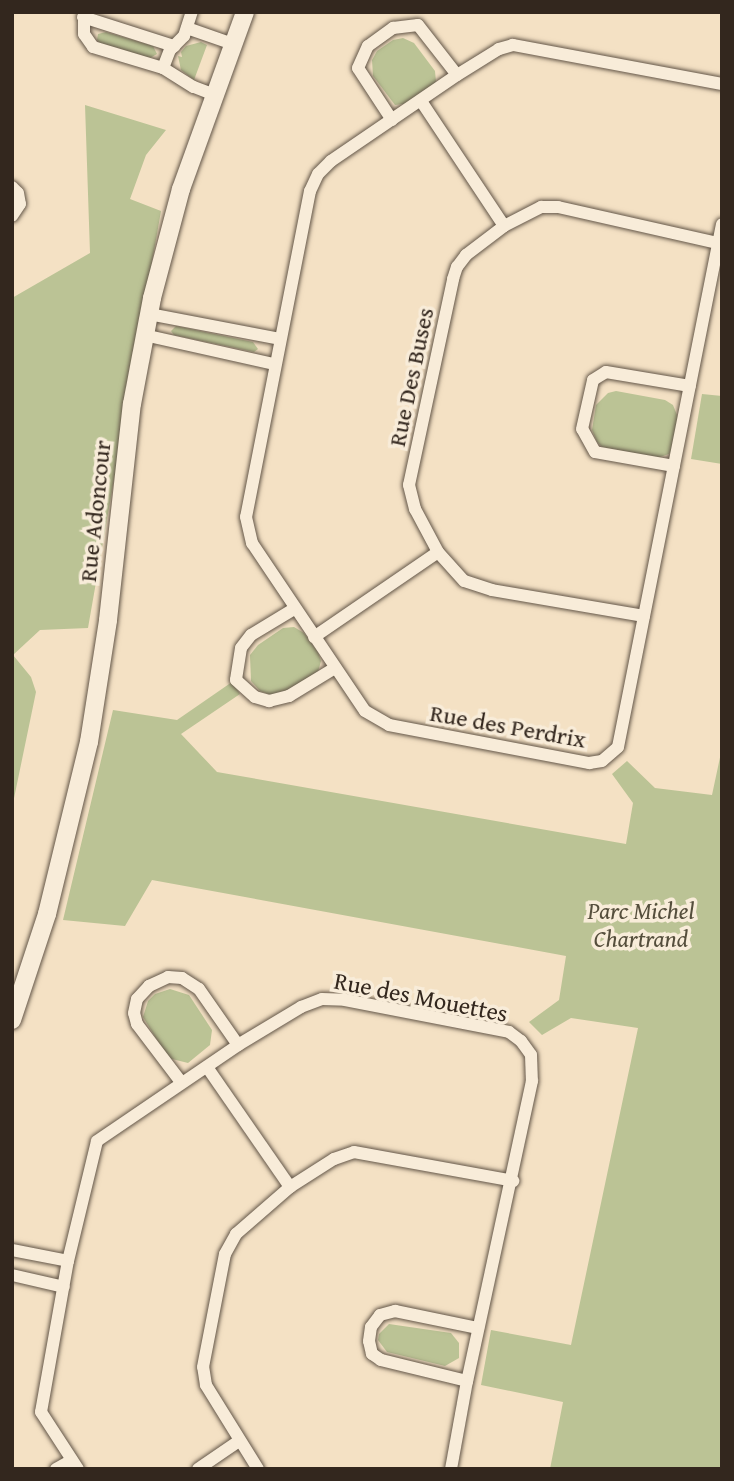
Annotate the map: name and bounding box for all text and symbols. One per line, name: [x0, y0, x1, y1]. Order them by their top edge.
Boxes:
street label: Rue Des Buses: [382, 305, 440, 449]
street label: Rue Adoncour: [73, 439, 117, 583]
street label: Rue des Perdrix: [428, 698, 588, 754]
park label: Parc Michel Chartrand: [588, 897, 694, 953]
street label: Rue des Mouettes: [332, 966, 510, 1028]

